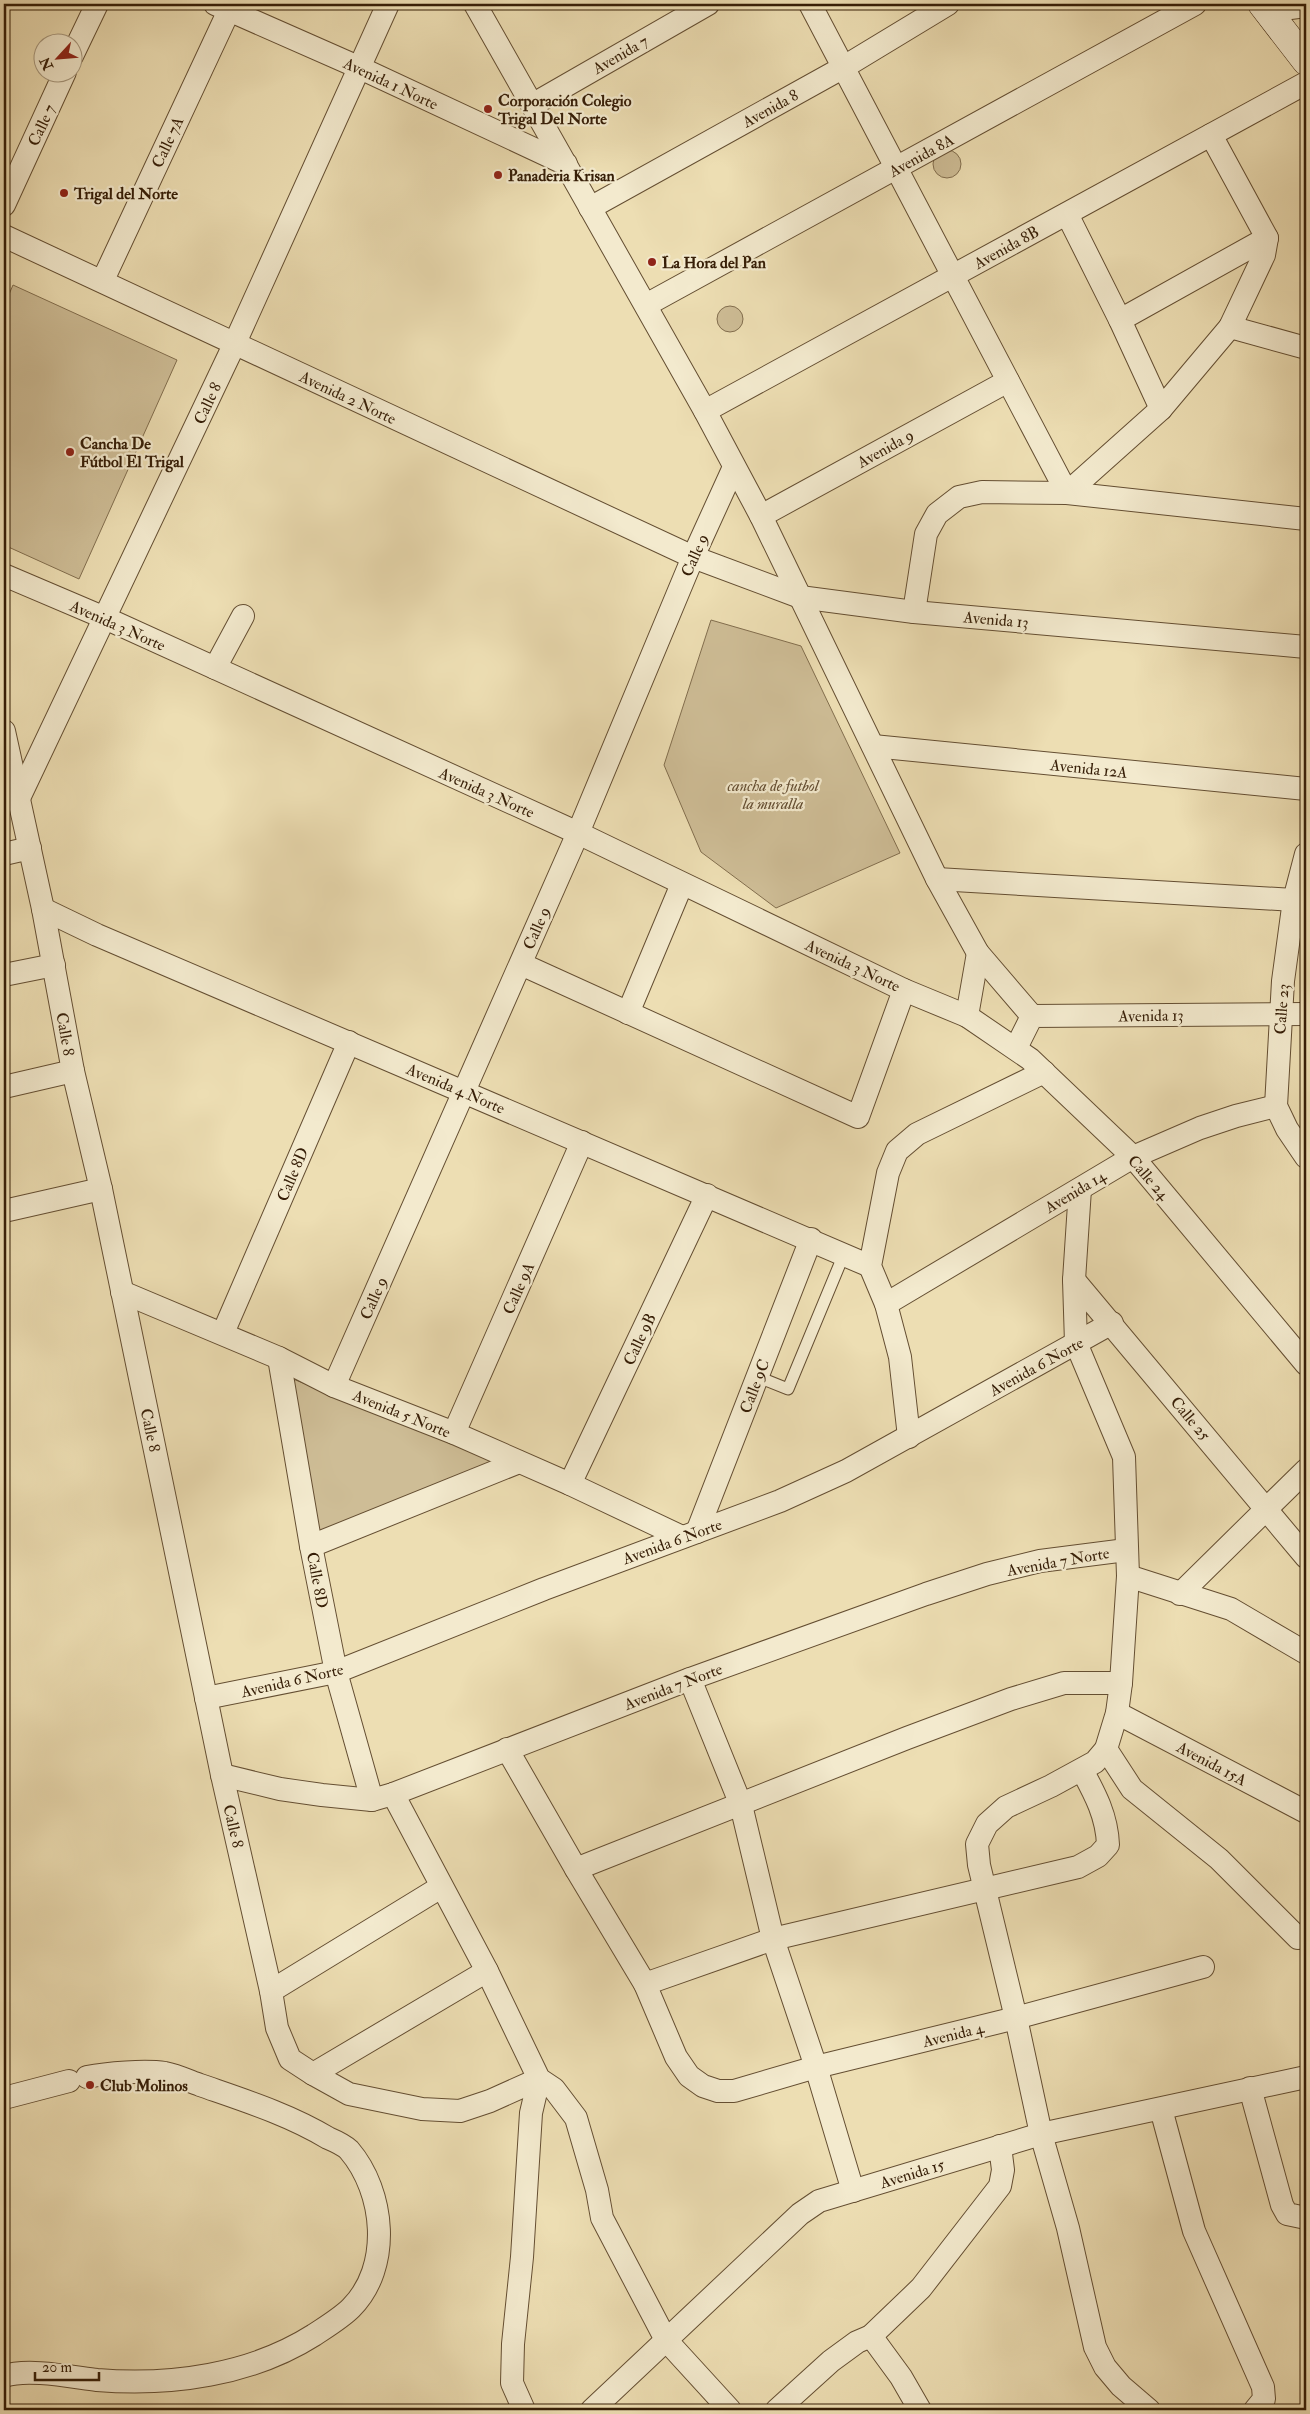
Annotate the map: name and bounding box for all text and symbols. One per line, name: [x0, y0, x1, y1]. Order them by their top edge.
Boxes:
street label: Avenida 7: [588, 31, 652, 79]
north arrow: [32, 32, 82, 82]
street label: Avenida 1 Norte: [339, 53, 441, 115]
text: N: [36, 54, 58, 74]
street label: Avenida 8: [738, 85, 802, 133]
place label: Corporación Colegio Trigal Del Norte: [497, 91, 632, 130]
street label: Calle 7: [24, 101, 60, 149]
marker: Corporación Colegio Trigal Del Norte: [482, 103, 494, 115]
street label: Calle 7A: [147, 114, 188, 171]
street label: Avenida 8A: [885, 130, 957, 182]
place label: Panaderia Krisan: [508, 166, 616, 186]
marker: Panaderia Krisan: [492, 169, 504, 181]
place label: Trigal del Norte: [73, 184, 178, 205]
marker: Trigal del Norte: [58, 187, 70, 199]
street label: Avenida 8B: [970, 222, 1043, 274]
place label: La Hora del Pan: [662, 253, 767, 273]
marker: La Hora del Pan: [646, 256, 658, 268]
street label: Avenida 2 Norte: [295, 366, 399, 429]
street label: Calle 8: [190, 379, 226, 428]
street label: Avenida 9: [853, 425, 917, 473]
place label: Cancha De Fútbol El Trigal: [80, 434, 185, 473]
marker: Cancha De Fútbol El Trigal: [64, 446, 76, 458]
street label: Calle 9: [677, 531, 713, 580]
street label: Avenida 3 Norte: [66, 596, 169, 656]
street label: Avenida 13: [962, 607, 1029, 633]
street label: Avenida 12A: [1048, 755, 1128, 783]
street label: Avenida 3 Norte: [435, 763, 538, 823]
park label: cancha de futbol la muralla: [727, 776, 820, 814]
street label: Calle 9: [519, 904, 555, 953]
street label: Avenida 3 Norte: [801, 935, 904, 997]
street label: Calle 23: [1270, 983, 1294, 1035]
street label: Avenida 13: [1117, 1005, 1184, 1027]
street label: Calle 8: [51, 1011, 79, 1058]
street label: Avenida 4 Norte: [402, 1059, 508, 1119]
street label: Calle 8D: [273, 1144, 313, 1205]
street label: Calle 24: [1123, 1151, 1174, 1205]
street label: Avenida 14: [1040, 1165, 1111, 1218]
street label: Calle 9A: [499, 1259, 539, 1317]
street label: Calle 9: [356, 1274, 392, 1323]
street label: Calle 9B: [619, 1310, 661, 1369]
street label: Avenida 6 Norte: [985, 1333, 1087, 1401]
street label: Calle 9C: [736, 1356, 774, 1416]
street label: Avenida 5 Norte: [349, 1385, 454, 1443]
street label: Calle 25: [1166, 1392, 1214, 1445]
street label: Calle 8: [136, 1407, 164, 1454]
street label: Avenida 6 Norte: [619, 1515, 725, 1570]
street label: Avenida 7 Norte: [1004, 1543, 1111, 1581]
street label: Calle 8D: [302, 1550, 332, 1610]
street label: Avenida 6 Norte: [238, 1659, 346, 1703]
street label: Avenida 7 Norte: [620, 1659, 726, 1715]
street label: Avenida 15A: [1172, 1737, 1250, 1791]
street label: Calle 8: [218, 1803, 248, 1850]
street label: Avenida 4: [920, 2017, 987, 2052]
place label: Club Molinos: [100, 2076, 188, 2096]
marker: Club Molinos: [84, 2079, 96, 2091]
street label: Avenida 15: [877, 2155, 947, 2193]
scale bar: [35, 2349, 99, 2381]
text: 20 m: [42, 2358, 72, 2377]

